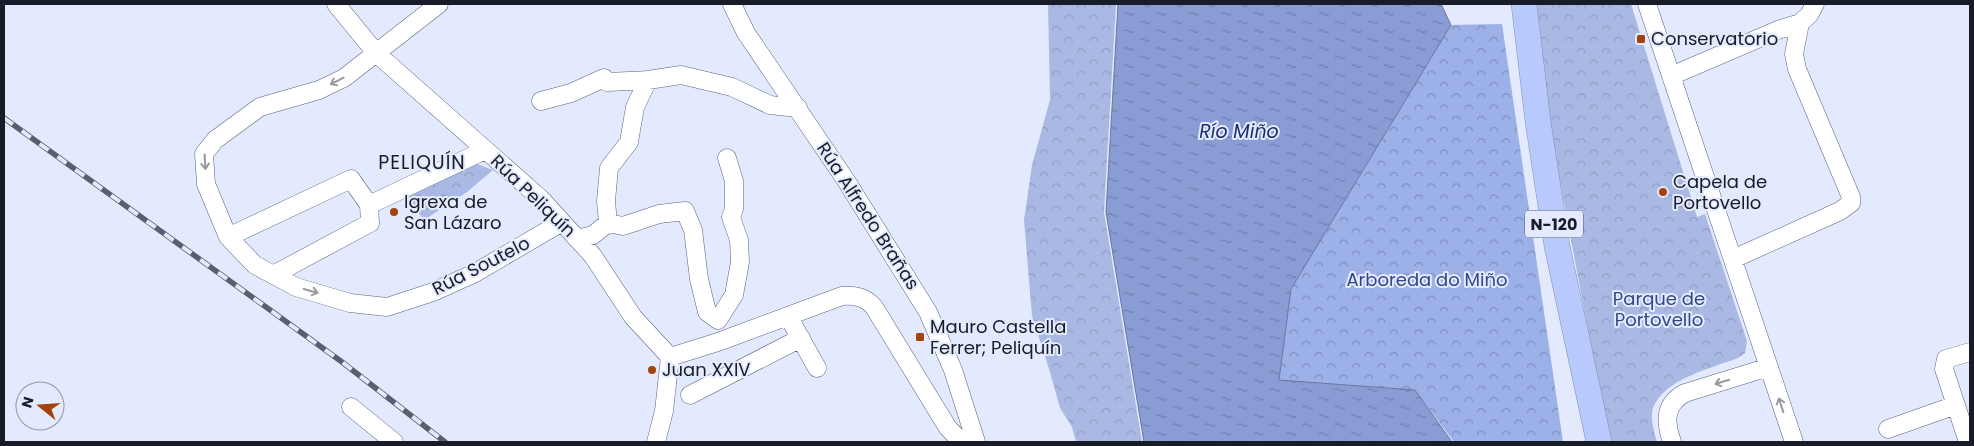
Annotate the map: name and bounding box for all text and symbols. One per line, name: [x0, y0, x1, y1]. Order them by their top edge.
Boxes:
place label: Conservatorio: [1651, 26, 1778, 51]
marker: Conservatorio: [1635, 33, 1647, 45]
one-way arrow: [329, 76, 344, 86]
water label: Río Miño: [1199, 118, 1279, 145]
street label: Rúa Alfredo Brañas: [811, 137, 926, 294]
district label: PELIQUÍN: [378, 149, 466, 176]
street label: Rúa Peliquín: [485, 149, 581, 243]
one-way arrow: [201, 154, 210, 170]
place label: Capela de Portovello: [1673, 169, 1767, 215]
marker: Capela de Portovello: [1657, 186, 1669, 198]
place label: Igrexa de San Lázaro: [404, 189, 502, 235]
marker: Igrexa de San Lázaro: [388, 206, 400, 218]
road number: N-120: [1525, 210, 1583, 238]
street label: Rúa Soutelo: [428, 230, 534, 301]
park label: Arboreda do Miño: [1346, 267, 1508, 292]
park label: Parque de Portovello: [1613, 286, 1705, 332]
one-way arrow: [303, 287, 319, 297]
place label: Mauro Castella Ferrer; Peliquín: [930, 314, 1066, 360]
marker: Mauro Castella Ferrer; Peliquín: [914, 331, 926, 343]
place label: Juan XXIV: [662, 357, 751, 382]
marker: Juan XXIV: [646, 364, 658, 376]
one-way arrow: [1714, 377, 1730, 387]
north arrow: [15, 381, 65, 431]
text: N: [16, 394, 39, 410]
one-way arrow: [1776, 398, 1785, 413]

